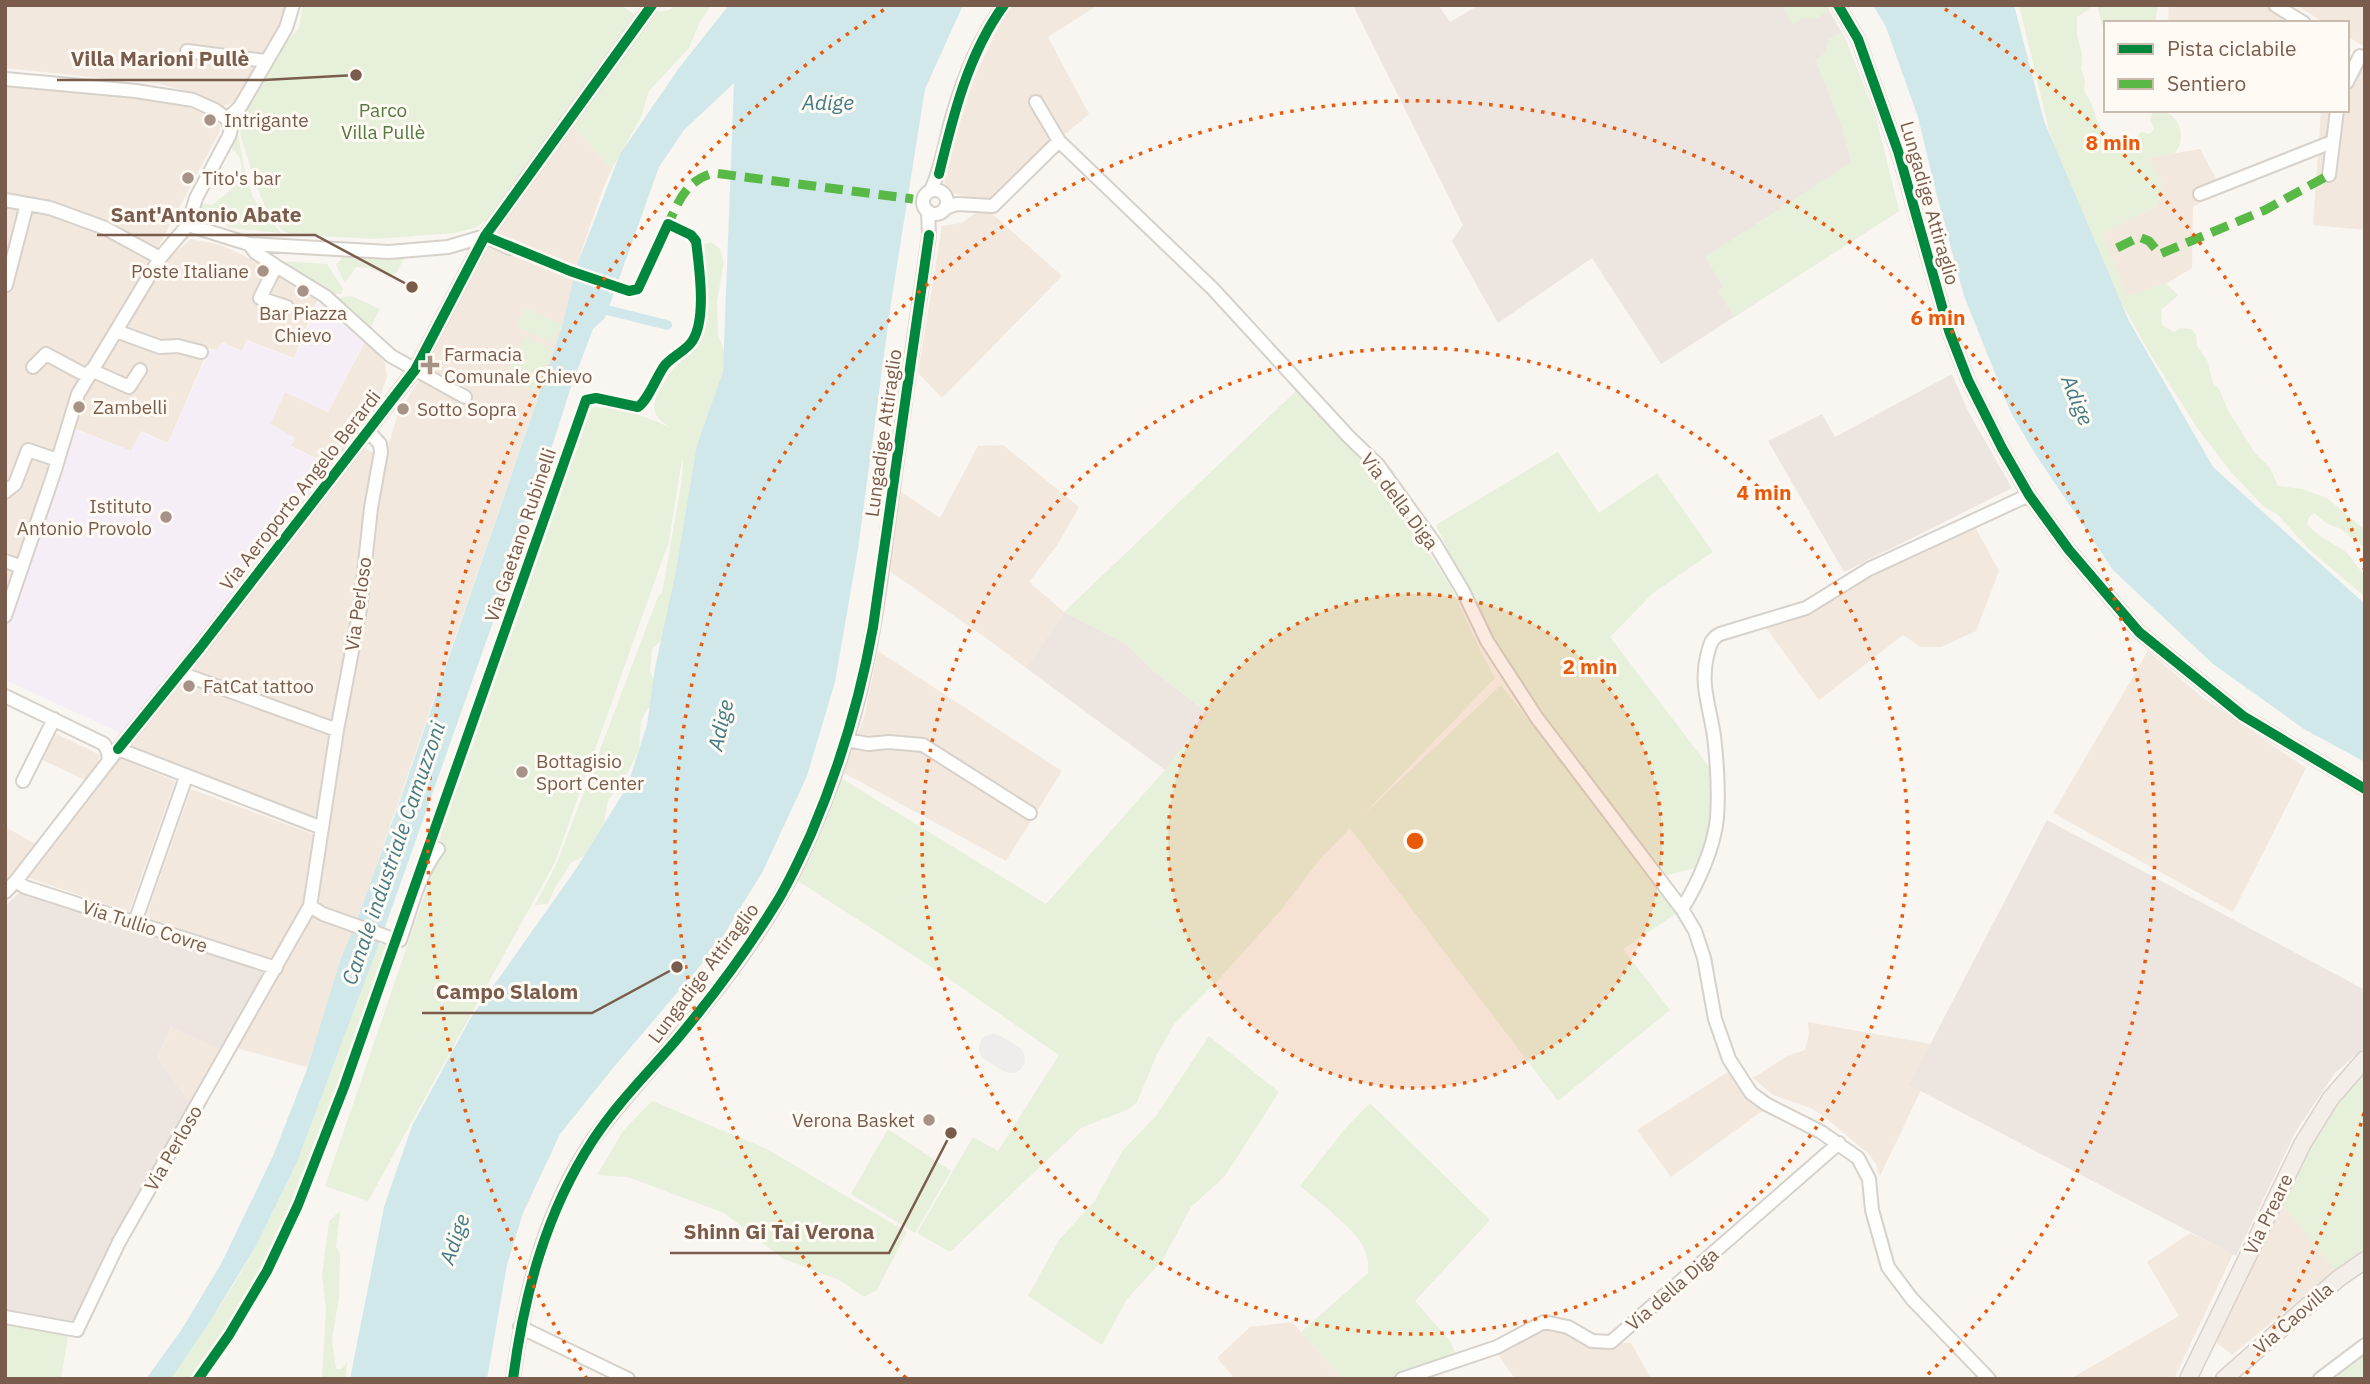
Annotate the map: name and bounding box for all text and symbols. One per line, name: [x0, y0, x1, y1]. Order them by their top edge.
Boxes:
legend: [2104, 21, 2349, 112]
text: Pista ciclabile: [2167, 34, 2297, 62]
callout: Villa Marioni Pullè: [57, 38, 264, 80]
text: Villa Marioni Pullè: [71, 44, 250, 72]
text: Sentiero: [2167, 69, 2246, 97]
water label: Adige: [801, 88, 854, 116]
park label: Parco Villa Pullè: [341, 98, 425, 144]
place label: Intrigante: [224, 108, 309, 132]
marker: Intrigante: [202, 112, 218, 128]
street label: Lungadige Attiraglio: [1895, 118, 1965, 288]
text: 8 min: [2086, 128, 2140, 156]
place label: Tito's bar: [202, 166, 281, 190]
marker: Tito's bar: [180, 170, 196, 186]
callout: Sant'Antonio Abate: [97, 193, 315, 235]
text: Sant'Antonio Abate: [111, 200, 302, 228]
place label: Poste Italiane: [131, 259, 249, 283]
marker: Poste Italiane: [255, 263, 271, 279]
marker: Bar Piazza Chievo: [295, 283, 311, 299]
place label: Bar Piazza Chievo: [259, 301, 347, 347]
text: 6 min: [1911, 303, 1965, 331]
place label: Farmacia Comunale Chievo: [444, 342, 592, 388]
street label: Lungadige Attiraglio: [859, 348, 907, 518]
marker: Farmacia Comunale Chievo: [422, 357, 438, 373]
water label: Adige: [2055, 370, 2101, 430]
street label: Via Aeroporto Angelo Berardi: [214, 385, 386, 595]
place label: Zambelli: [93, 395, 167, 419]
place label: Sotto Sopra: [417, 397, 517, 421]
marker: Zambelli: [71, 399, 87, 415]
marker: Sotto Sopra: [395, 401, 411, 417]
street label: Via Gaetano Rubinelli: [479, 445, 561, 625]
street label: Via della Diga: [1356, 448, 1444, 554]
text: 4 min: [1737, 478, 1791, 506]
place label: Istituto Antonio Provolo: [17, 494, 152, 540]
marker: Istituto Antonio Provolo: [158, 509, 174, 525]
street label: Via Perloso: [339, 555, 377, 653]
text: 2 min: [1563, 652, 1617, 680]
place label: FatCat tattoo: [203, 674, 314, 698]
marker: FatCat tattoo: [181, 678, 197, 694]
water label: Adige: [700, 696, 740, 754]
water label: Canale industriale Camuzzoni: [335, 717, 451, 988]
place label: Bottagisio Sport Center: [536, 749, 644, 795]
marker: Bottagisio Sport Center: [514, 764, 530, 780]
centre of rings: [1403, 829, 1427, 853]
street label: Via Tullio Covre: [79, 894, 211, 958]
street label: Lungadige Attiraglio: [642, 898, 764, 1048]
callout: Campo Slalom: [422, 971, 592, 1013]
text: Campo Slalom: [436, 977, 578, 1005]
street label: Via Perloso: [139, 1101, 207, 1195]
place label: Verona Basket: [792, 1108, 915, 1132]
marker: Verona Basket: [921, 1112, 937, 1128]
street label: Via Preare: [2238, 1170, 2298, 1258]
water label: Adige: [432, 1210, 476, 1269]
callout: Shinn Gi Tai Verona: [670, 1211, 889, 1253]
text: Shinn Gi Tai Verona: [684, 1217, 874, 1245]
street label: Via della Diga: [1621, 1242, 1723, 1336]
street label: Via Caovilla: [2248, 1277, 2338, 1359]

